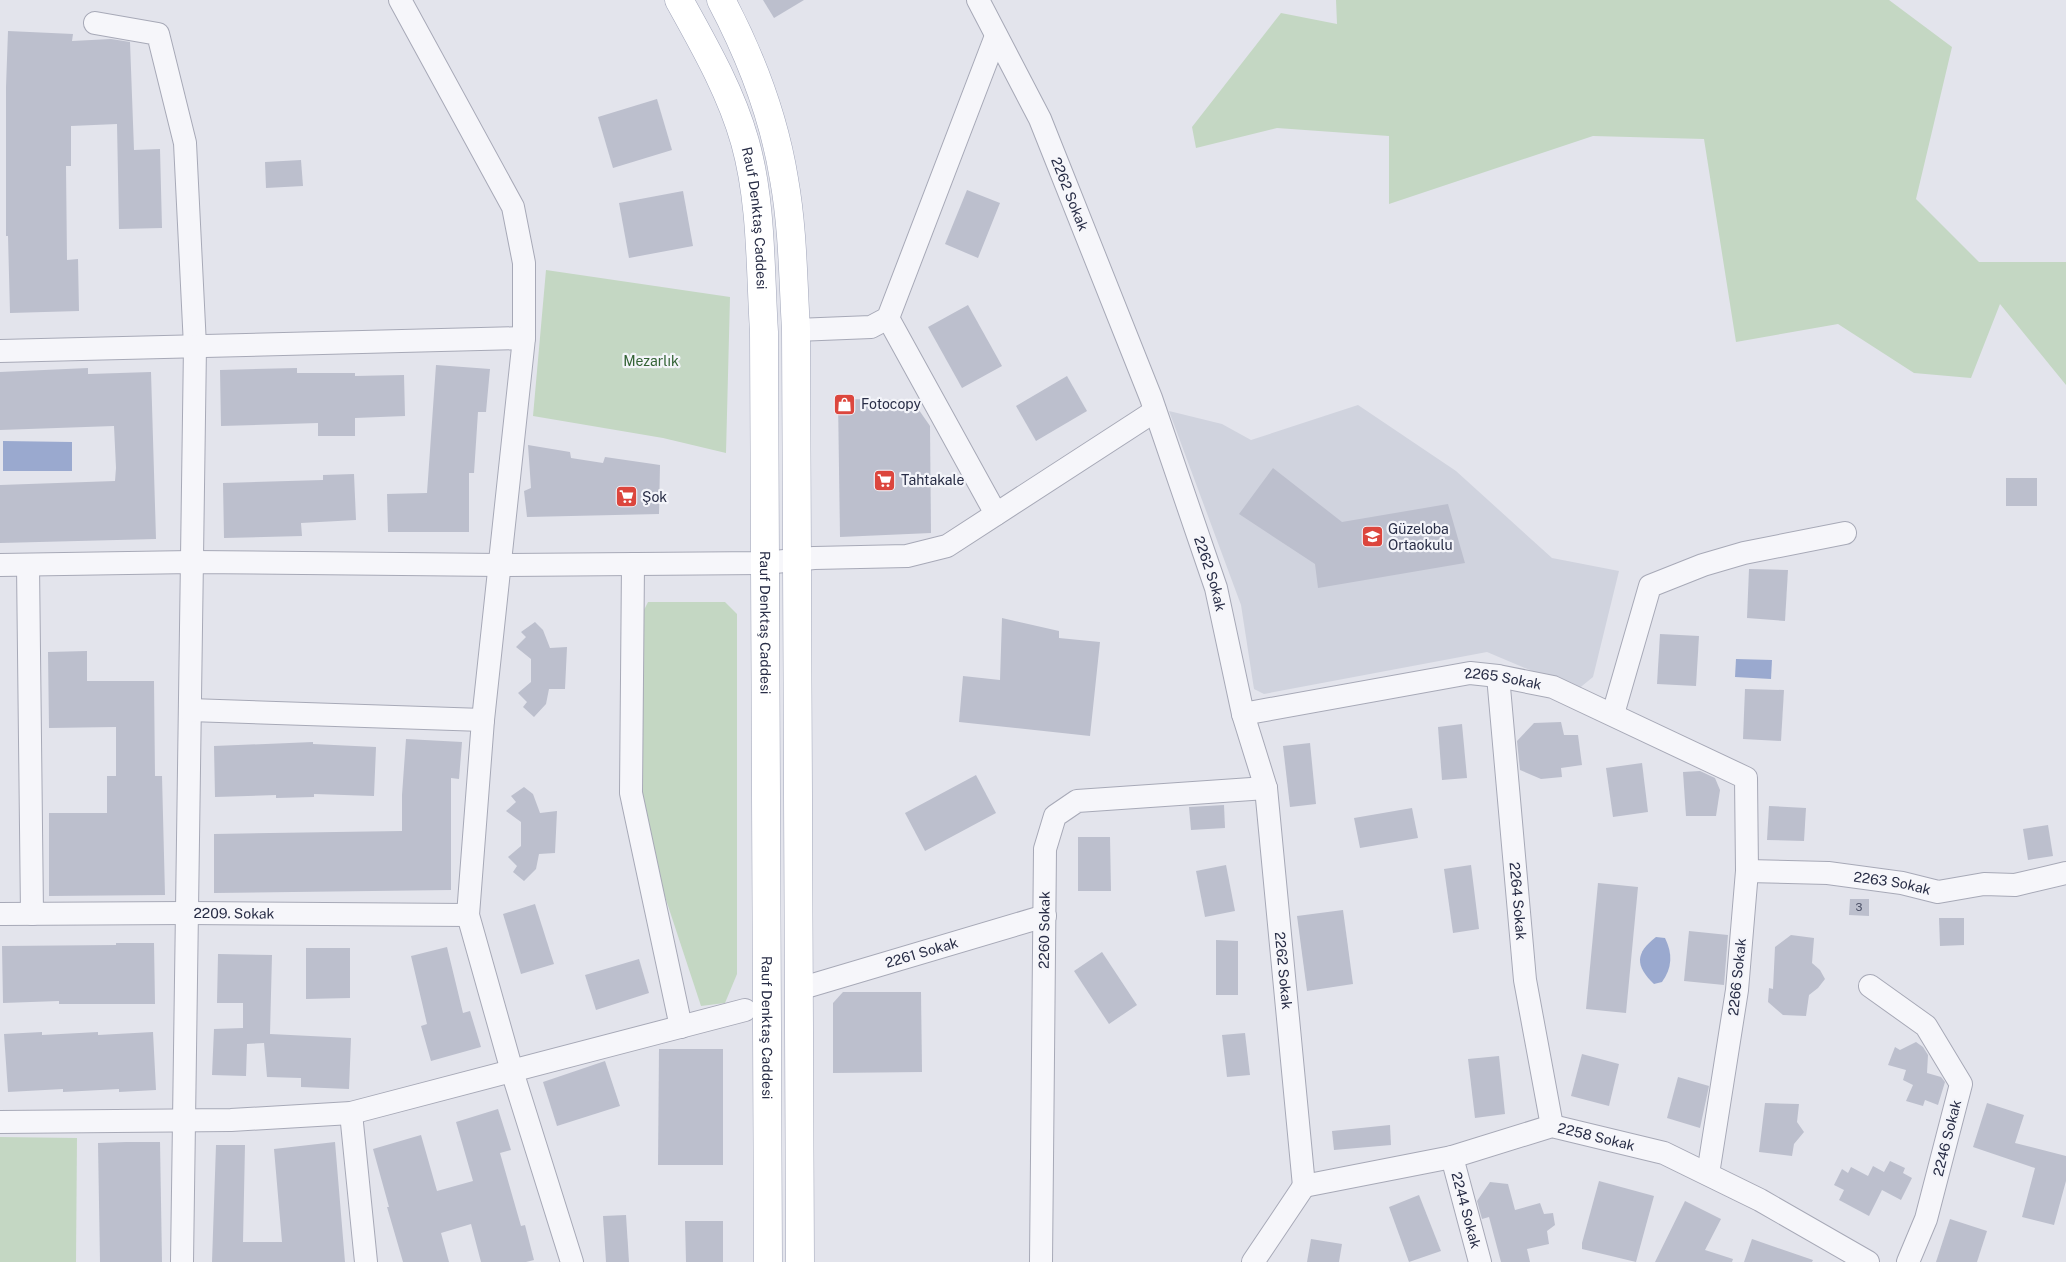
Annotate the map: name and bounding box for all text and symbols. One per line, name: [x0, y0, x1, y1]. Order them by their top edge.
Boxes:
street label: Rauf Denktaş Caddesi: [739, 145, 770, 290]
street label: 2262 Sokak: [1048, 155, 1092, 233]
park label: Mezarlık: [623, 353, 679, 369]
shop icon: Fotocopy: [833, 392, 857, 416]
place label: Fotocopy: [861, 396, 922, 412]
supermarket icon: Tahtakale: [873, 468, 897, 492]
place label: Tahtakale: [901, 472, 964, 488]
supermarket icon: Şok: [614, 485, 638, 509]
place label: Şok: [642, 489, 667, 505]
place label: Güzeloba Ortaokulu: [1388, 521, 1453, 553]
school or university icon: Güzeloba Ortaokulu: [1360, 525, 1384, 549]
street label: 2262 Sokak: [1191, 534, 1229, 613]
street label: Rauf Denktaş Caddesi: [757, 551, 774, 695]
street label: 2265 Sokak: [1463, 665, 1543, 693]
street label: 2264 Sokak: [1507, 861, 1529, 941]
street label: 2263 Sokak: [1853, 869, 1933, 898]
street label: 2260 Sokak: [1036, 891, 1053, 969]
house number: 3: [1856, 901, 1863, 913]
street label: 2209. Sokak: [193, 905, 275, 922]
street label: 2262 Sokak: [1272, 931, 1295, 1010]
street label: 2261 Sokak: [883, 934, 960, 971]
street label: 2266 Sokak: [1725, 937, 1749, 1017]
street label: Rauf Denktaş Caddesi: [759, 956, 775, 1100]
street label: 2246 Sokak: [1930, 1098, 1964, 1178]
street label: 2258 Sokak: [1556, 1120, 1637, 1154]
street label: 2244 Sokak: [1448, 1170, 1484, 1250]

